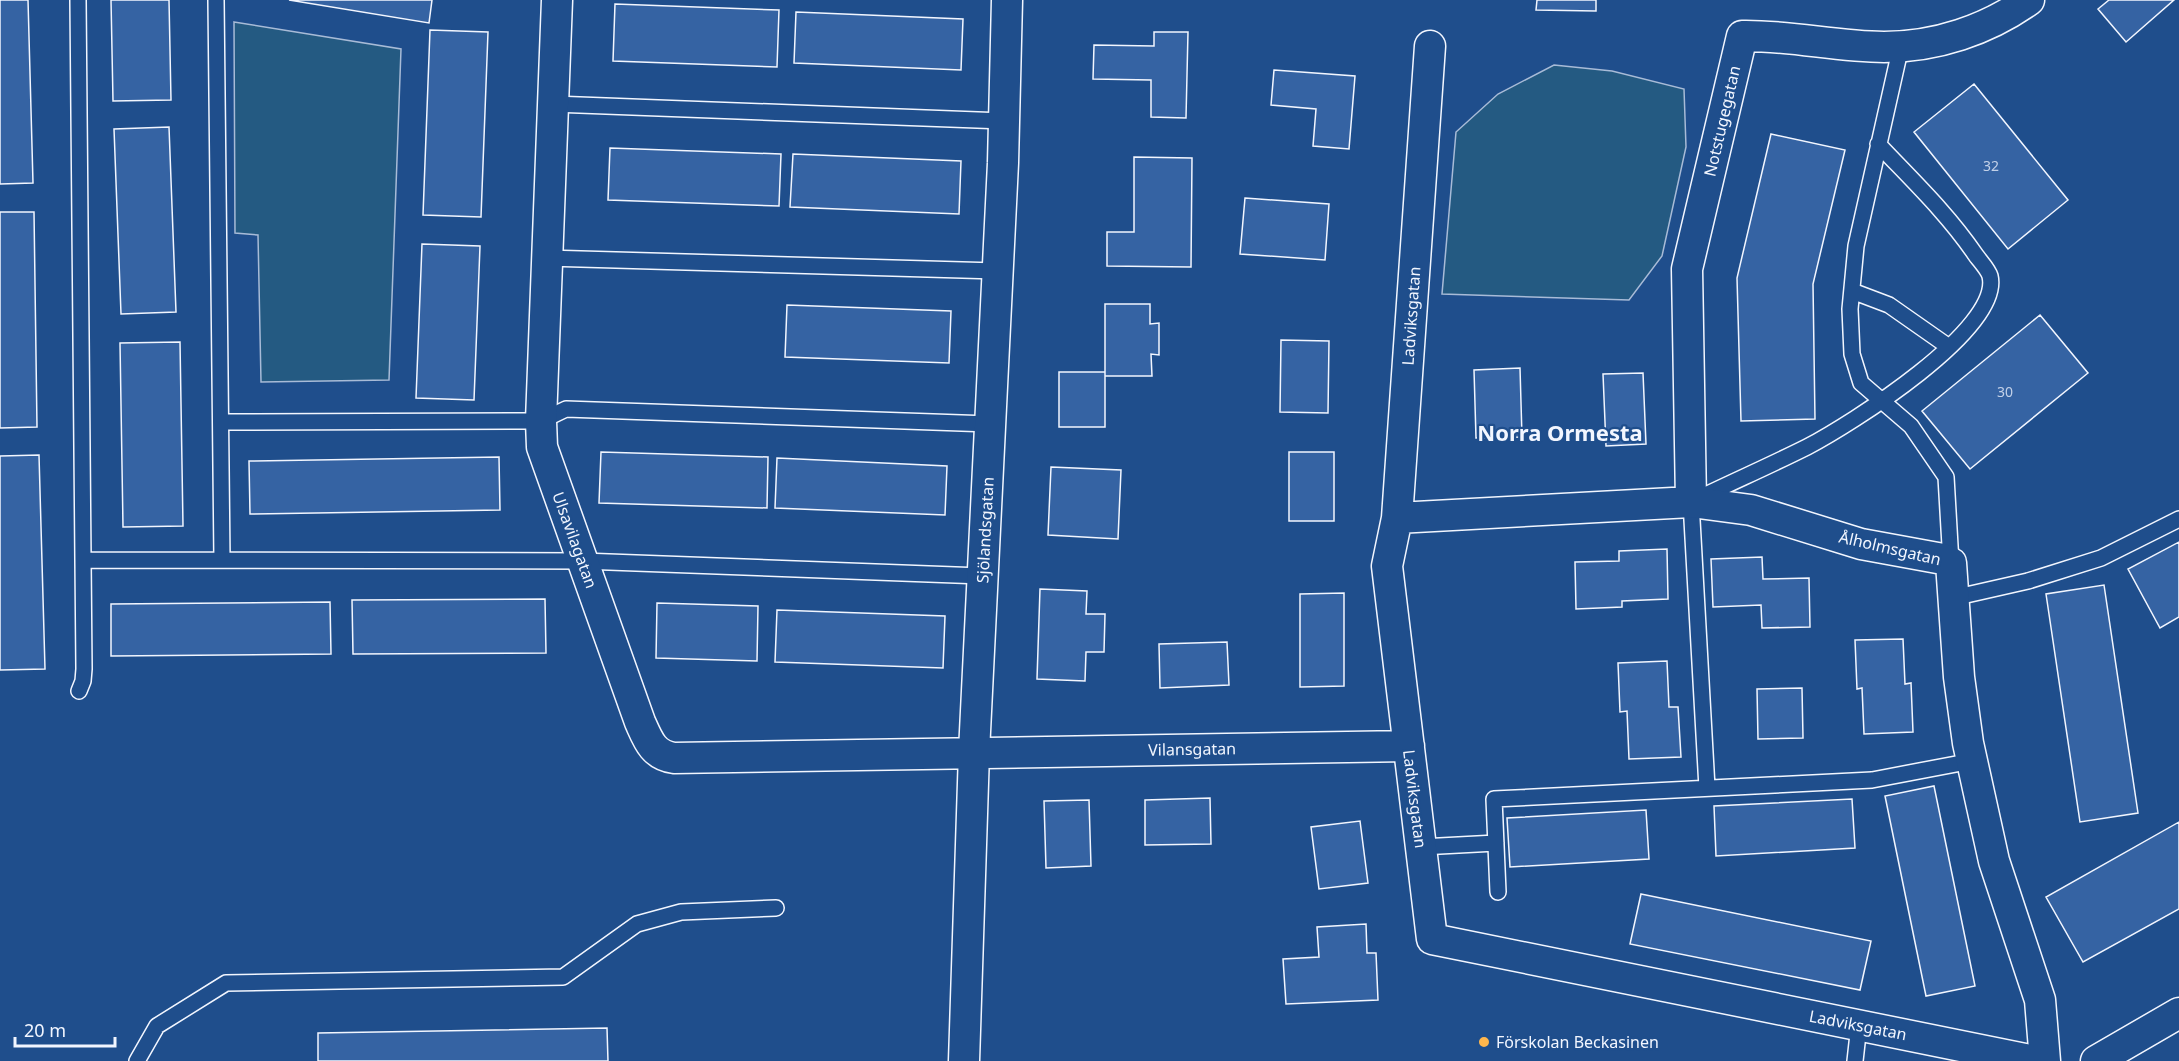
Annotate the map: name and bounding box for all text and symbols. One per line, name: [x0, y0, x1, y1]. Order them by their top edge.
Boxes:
street label: Notstugegatan: [1699, 63, 1745, 179]
house number: 32: [1983, 156, 1999, 175]
street label: Ladviksgatan: [1397, 266, 1425, 366]
house number: 30: [1997, 382, 2013, 401]
district label: Norra Ormesta: [1477, 417, 1643, 447]
street label: Sjölandsgatan: [971, 476, 999, 584]
street label: Ulsavilagatan: [547, 489, 603, 591]
street label: Ålholmsgatan: [1837, 526, 1943, 570]
street label: Vilansgatan: [1148, 737, 1236, 761]
street label: Ladviksgatan: [1398, 748, 1432, 850]
street label: Ladviksgatan: [1807, 1005, 1909, 1045]
scale bar: [15, 1010, 116, 1048]
text: 20 m: [24, 1018, 66, 1042]
place label: Förskolan Beckasinen: [1496, 1031, 1659, 1053]
marker: Förskolan Beckasinen: [1477, 1035, 1491, 1049]

